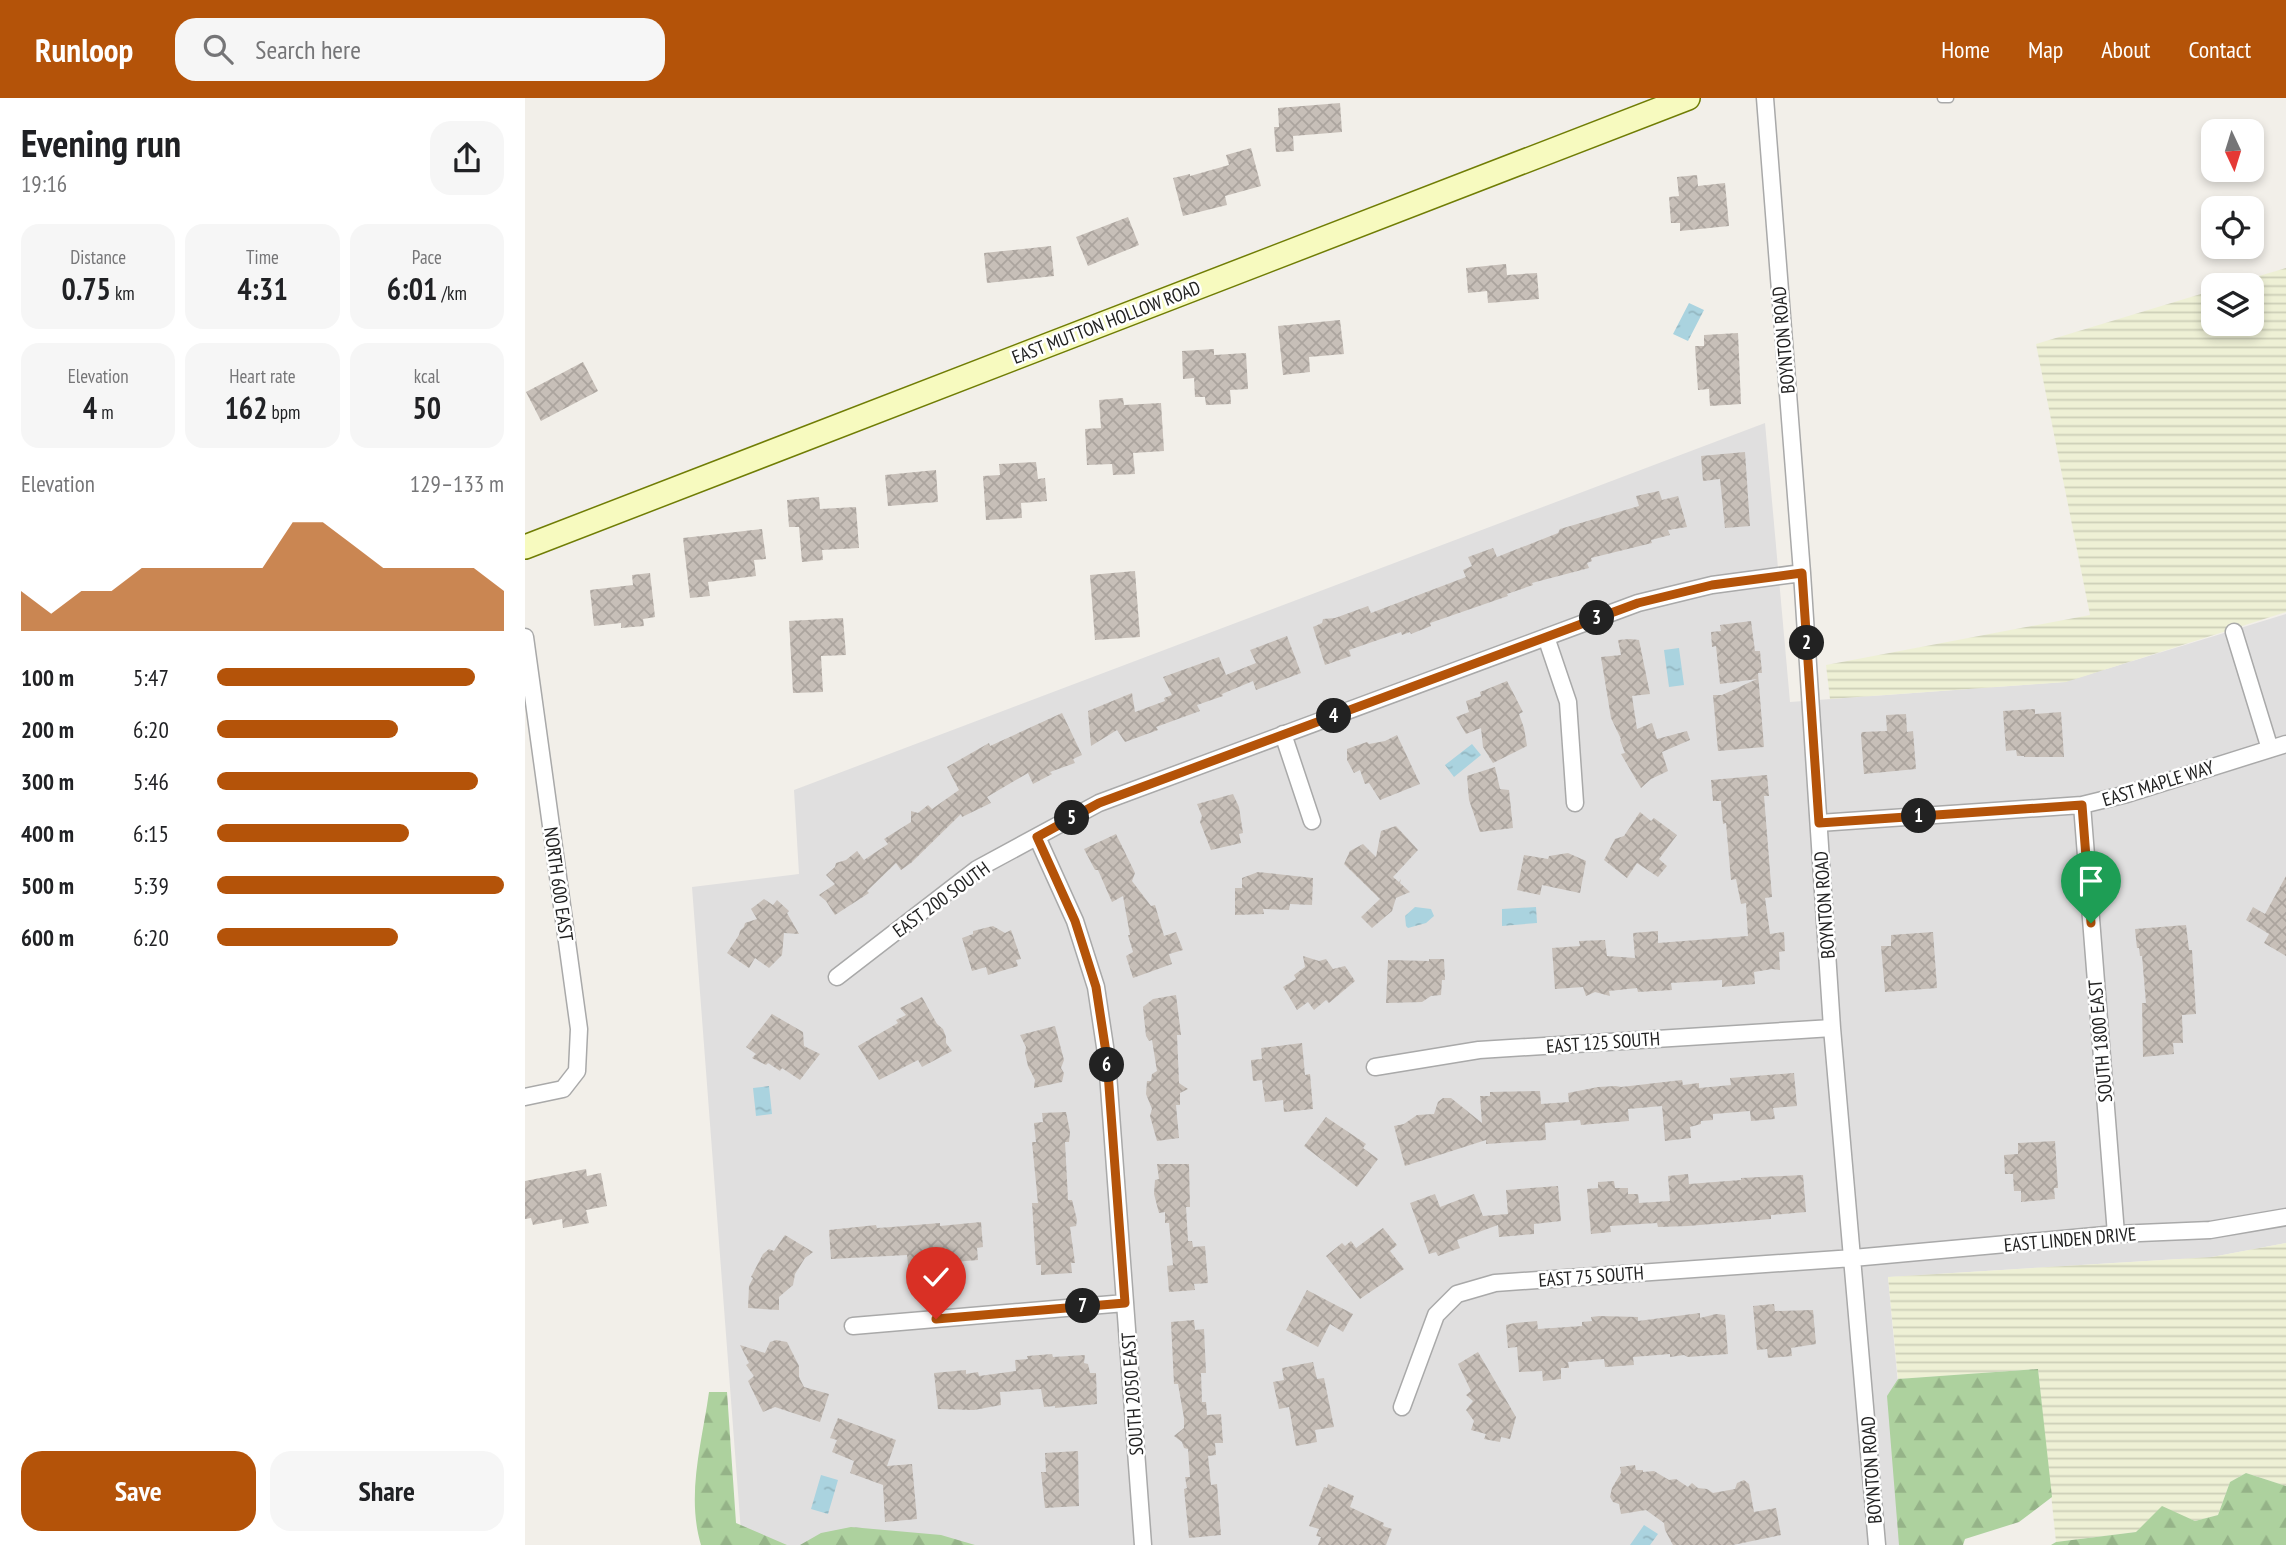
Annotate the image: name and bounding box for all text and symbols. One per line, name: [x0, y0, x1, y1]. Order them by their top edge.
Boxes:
search box: [175, 18, 665, 81]
text: Runloop: [35, 28, 133, 71]
icon: search: [199, 30, 237, 68]
text: Search here: [255, 33, 361, 66]
text: Home: [1941, 34, 1990, 65]
text: Map: [2028, 34, 2063, 65]
text: About: [2101, 34, 2150, 65]
text: Contact: [2188, 34, 2251, 65]
text: Evening run: [21, 118, 181, 167]
north arrow: [2201, 119, 2265, 182]
map controls: [2201, 119, 2264, 336]
button: share: [430, 121, 504, 195]
text: 19:16: [21, 169, 67, 198]
button: locate: [2201, 196, 2264, 259]
text: Distance: [70, 245, 126, 269]
text: Time: [246, 245, 279, 269]
text: Pace: [412, 245, 442, 269]
text: 0.75: [62, 269, 111, 308]
text: 4:31: [237, 269, 288, 308]
text: 6:01: [387, 269, 437, 308]
button: layers: [2201, 273, 2264, 336]
street label: EAST MUTTON HOLLOW ROAD: [1008, 275, 1204, 369]
text: km: [111, 281, 135, 305]
text: /km: [437, 281, 467, 305]
street label: BOYNTON ROAD: [1766, 285, 1800, 395]
text: Elevation: [68, 364, 129, 388]
text: Heart rate: [229, 364, 296, 388]
text: kcal: [414, 364, 440, 388]
text: 4: [83, 388, 97, 427]
text: 162: [225, 388, 268, 427]
text: 50: [412, 388, 441, 427]
text: m: [97, 400, 114, 424]
text: bpm: [268, 400, 300, 424]
text: Elevation: [21, 469, 95, 498]
text: 129–133 m: [410, 469, 504, 498]
pin: 3: [1579, 601, 1615, 636]
text: 3: [1592, 605, 1601, 629]
pin: 2: [1789, 626, 1825, 660]
text: 2: [1802, 630, 1811, 654]
text: 100 m: [21, 663, 74, 692]
text: 5:47: [133, 663, 169, 692]
pin: 4: [1317, 698, 1351, 734]
text: 4: [1329, 703, 1338, 727]
text: 200 m: [21, 715, 74, 744]
text: 6:20: [133, 715, 169, 744]
street label: EAST MAPLE WAY: [2099, 755, 2217, 811]
text: 300 m: [21, 767, 74, 796]
text: 5:46: [133, 767, 169, 796]
pin: 1: [1901, 798, 1937, 834]
pin: 5: [1055, 800, 1089, 836]
text: 1: [1914, 803, 1923, 827]
text: 5: [1067, 805, 1076, 829]
text: 400 m: [21, 819, 74, 848]
text: 6:15: [133, 819, 169, 848]
street label: NORTH 600 EAST: [539, 825, 579, 943]
street label: BOYNTON ROAD: [1808, 850, 1840, 960]
pin: [2061, 851, 2121, 923]
street label: EAST 200 SOUTH: [888, 856, 994, 942]
icon: arrive: [2072, 862, 2110, 900]
text: 500 m: [21, 871, 74, 900]
text: 5:39: [133, 871, 169, 900]
text: 600 m: [21, 923, 74, 952]
text: 6:20: [133, 923, 169, 952]
street label: SOUTH 1800 EAST: [2083, 978, 2117, 1103]
street label: EAST 125 SOUTH: [1545, 1026, 1661, 1058]
pin: 6: [1089, 1048, 1125, 1082]
text: 6: [1102, 1052, 1111, 1076]
street label: EAST LINDEN DRIVE: [2003, 1221, 2137, 1257]
pin: [906, 1247, 966, 1319]
icon: check: [917, 1258, 955, 1296]
street label: EAST 75 SOUTH: [1538, 1260, 1644, 1292]
pin: 7: [1065, 1288, 1101, 1324]
text: 7: [1078, 1293, 1087, 1317]
street label: SOUTH 2050 EAST: [1116, 1331, 1148, 1456]
street label: BOYNTON ROAD: [1855, 1415, 1887, 1525]
button: Save: [21, 1451, 256, 1531]
button: Share: [270, 1451, 504, 1531]

